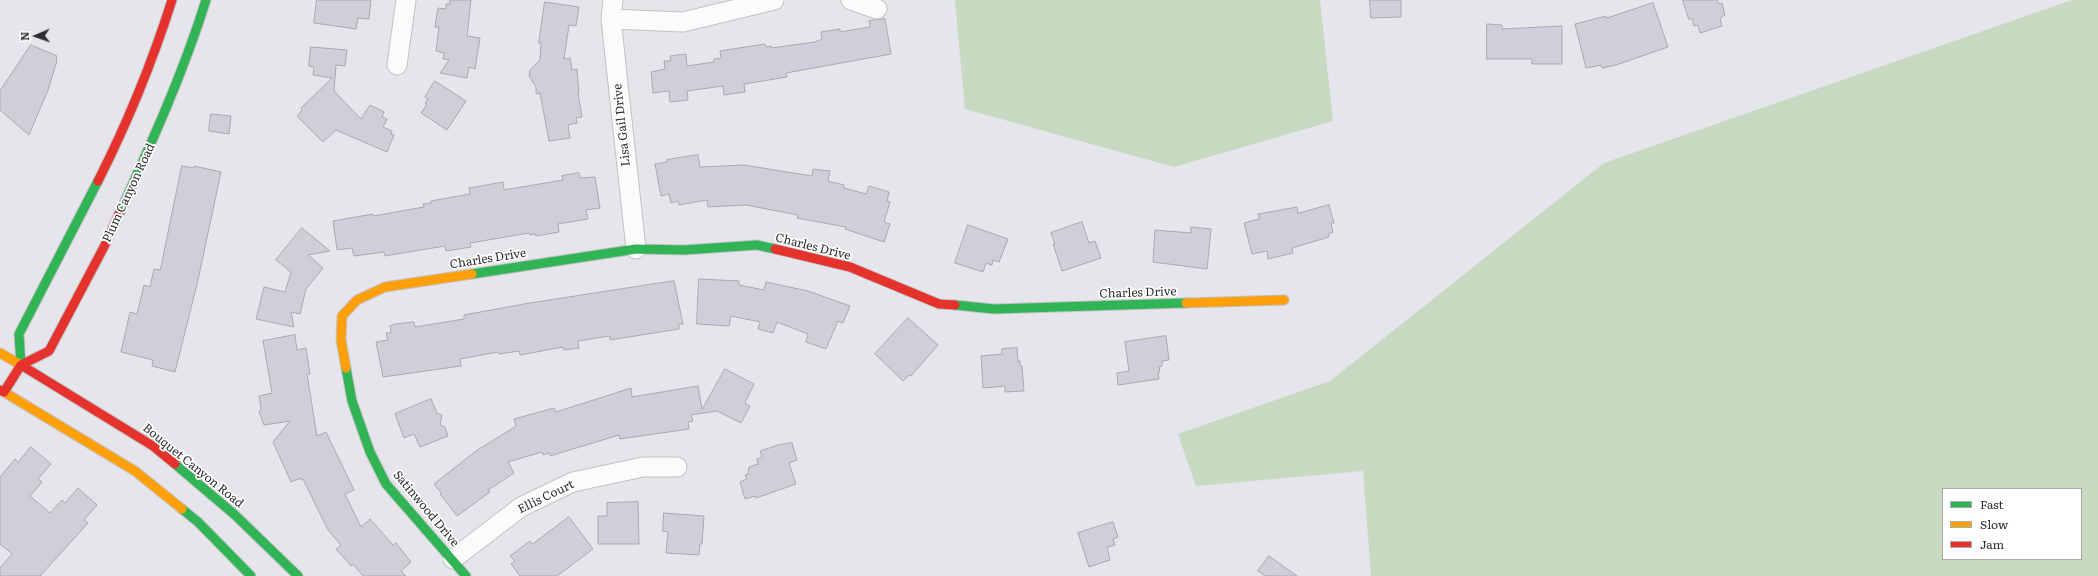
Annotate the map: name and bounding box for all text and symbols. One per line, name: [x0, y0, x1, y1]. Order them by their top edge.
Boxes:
north arrow: [16, 16, 56, 56]
text: N: [16, 32, 32, 41]
street label: Lisa Gail Drive: [610, 83, 634, 167]
street label: Plum Canyon Road: [100, 141, 158, 245]
street label: Charles Drive: [774, 231, 852, 263]
street label: Charles Drive: [449, 246, 527, 272]
street label: Charles Drive: [1099, 284, 1177, 302]
street label: Bouquet Canyon Road: [140, 421, 246, 511]
street label: Satinwood Drive: [390, 468, 462, 550]
street label: Ellis Court: [515, 477, 577, 517]
legend: [1942, 488, 2082, 560]
text: Fast: [1980, 495, 2003, 513]
text: Slow: [1980, 515, 2008, 533]
text: Jam: [1980, 535, 2004, 553]

